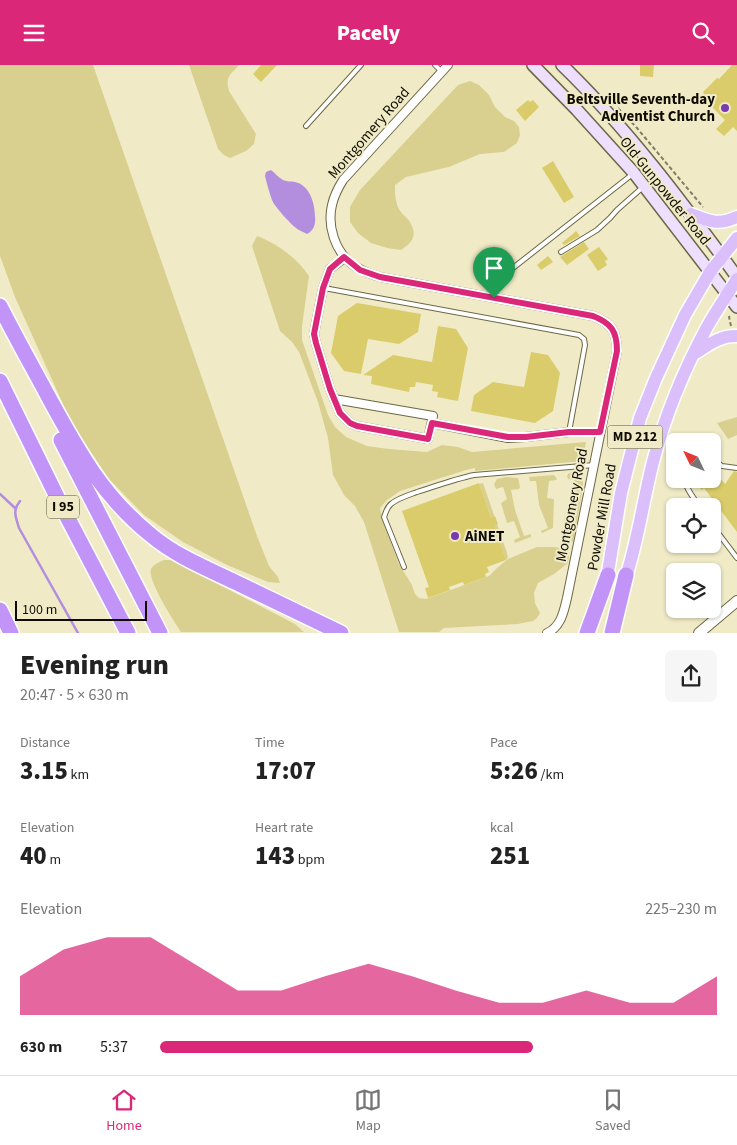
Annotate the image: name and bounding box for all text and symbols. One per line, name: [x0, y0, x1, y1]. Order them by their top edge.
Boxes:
text: Pacely: [337, 17, 400, 49]
icon: menu: [20, 19, 48, 47]
icon: search: [689, 19, 717, 47]
street label: Montgomery Road: [323, 83, 415, 183]
place label: Beltsville Seventh-day Adventist Church: [567, 89, 715, 127]
marker: Beltsville Seventh-day Adventist Church: [719, 102, 731, 114]
street label: Old Gunpowder Road: [615, 132, 715, 250]
pin: [473, 247, 515, 298]
icon: arrive: [480, 254, 508, 282]
road number: MD 212: [608, 426, 662, 449]
north arrow: [666, 433, 721, 487]
map controls: [666, 433, 721, 618]
street label: Montgomery Road: [551, 446, 593, 564]
street label: Powder Mill Road: [582, 462, 622, 572]
road number: I 95: [47, 496, 79, 519]
button: locate: [666, 498, 721, 553]
place label: AiNET: [464, 526, 504, 547]
marker: AiNET: [449, 530, 461, 542]
button: layers: [666, 563, 721, 618]
scale bar: [15, 597, 148, 621]
text: 100 m: [22, 600, 57, 620]
text: Evening run: [20, 645, 169, 685]
button: share: [665, 650, 717, 702]
text: 20:47 · 5 × 630 m: [20, 684, 129, 706]
text: Distance: [20, 733, 70, 753]
text: Time: [255, 733, 285, 753]
text: Pace: [490, 733, 517, 753]
text: 3.15: [20, 753, 68, 789]
text: 17:07: [255, 753, 316, 789]
text: 5:26: [490, 753, 538, 789]
text: km: [68, 765, 89, 785]
text: /km: [538, 765, 564, 785]
text: Elevation: [20, 818, 75, 838]
text: Heart rate: [255, 818, 313, 838]
text: kcal: [490, 818, 514, 838]
text: 40: [20, 838, 47, 874]
text: 143: [255, 838, 295, 874]
text: 251: [490, 838, 530, 874]
text: m: [47, 850, 61, 870]
text: bpm: [295, 850, 325, 870]
text: Elevation: [20, 898, 82, 920]
text: 225–230 m: [645, 898, 717, 920]
text: 630 m: [20, 1036, 62, 1058]
text: 5:37: [100, 1036, 128, 1058]
tab: Home: [106, 1086, 142, 1136]
tab: Map: [354, 1086, 382, 1136]
tab: Saved: [595, 1086, 631, 1136]

